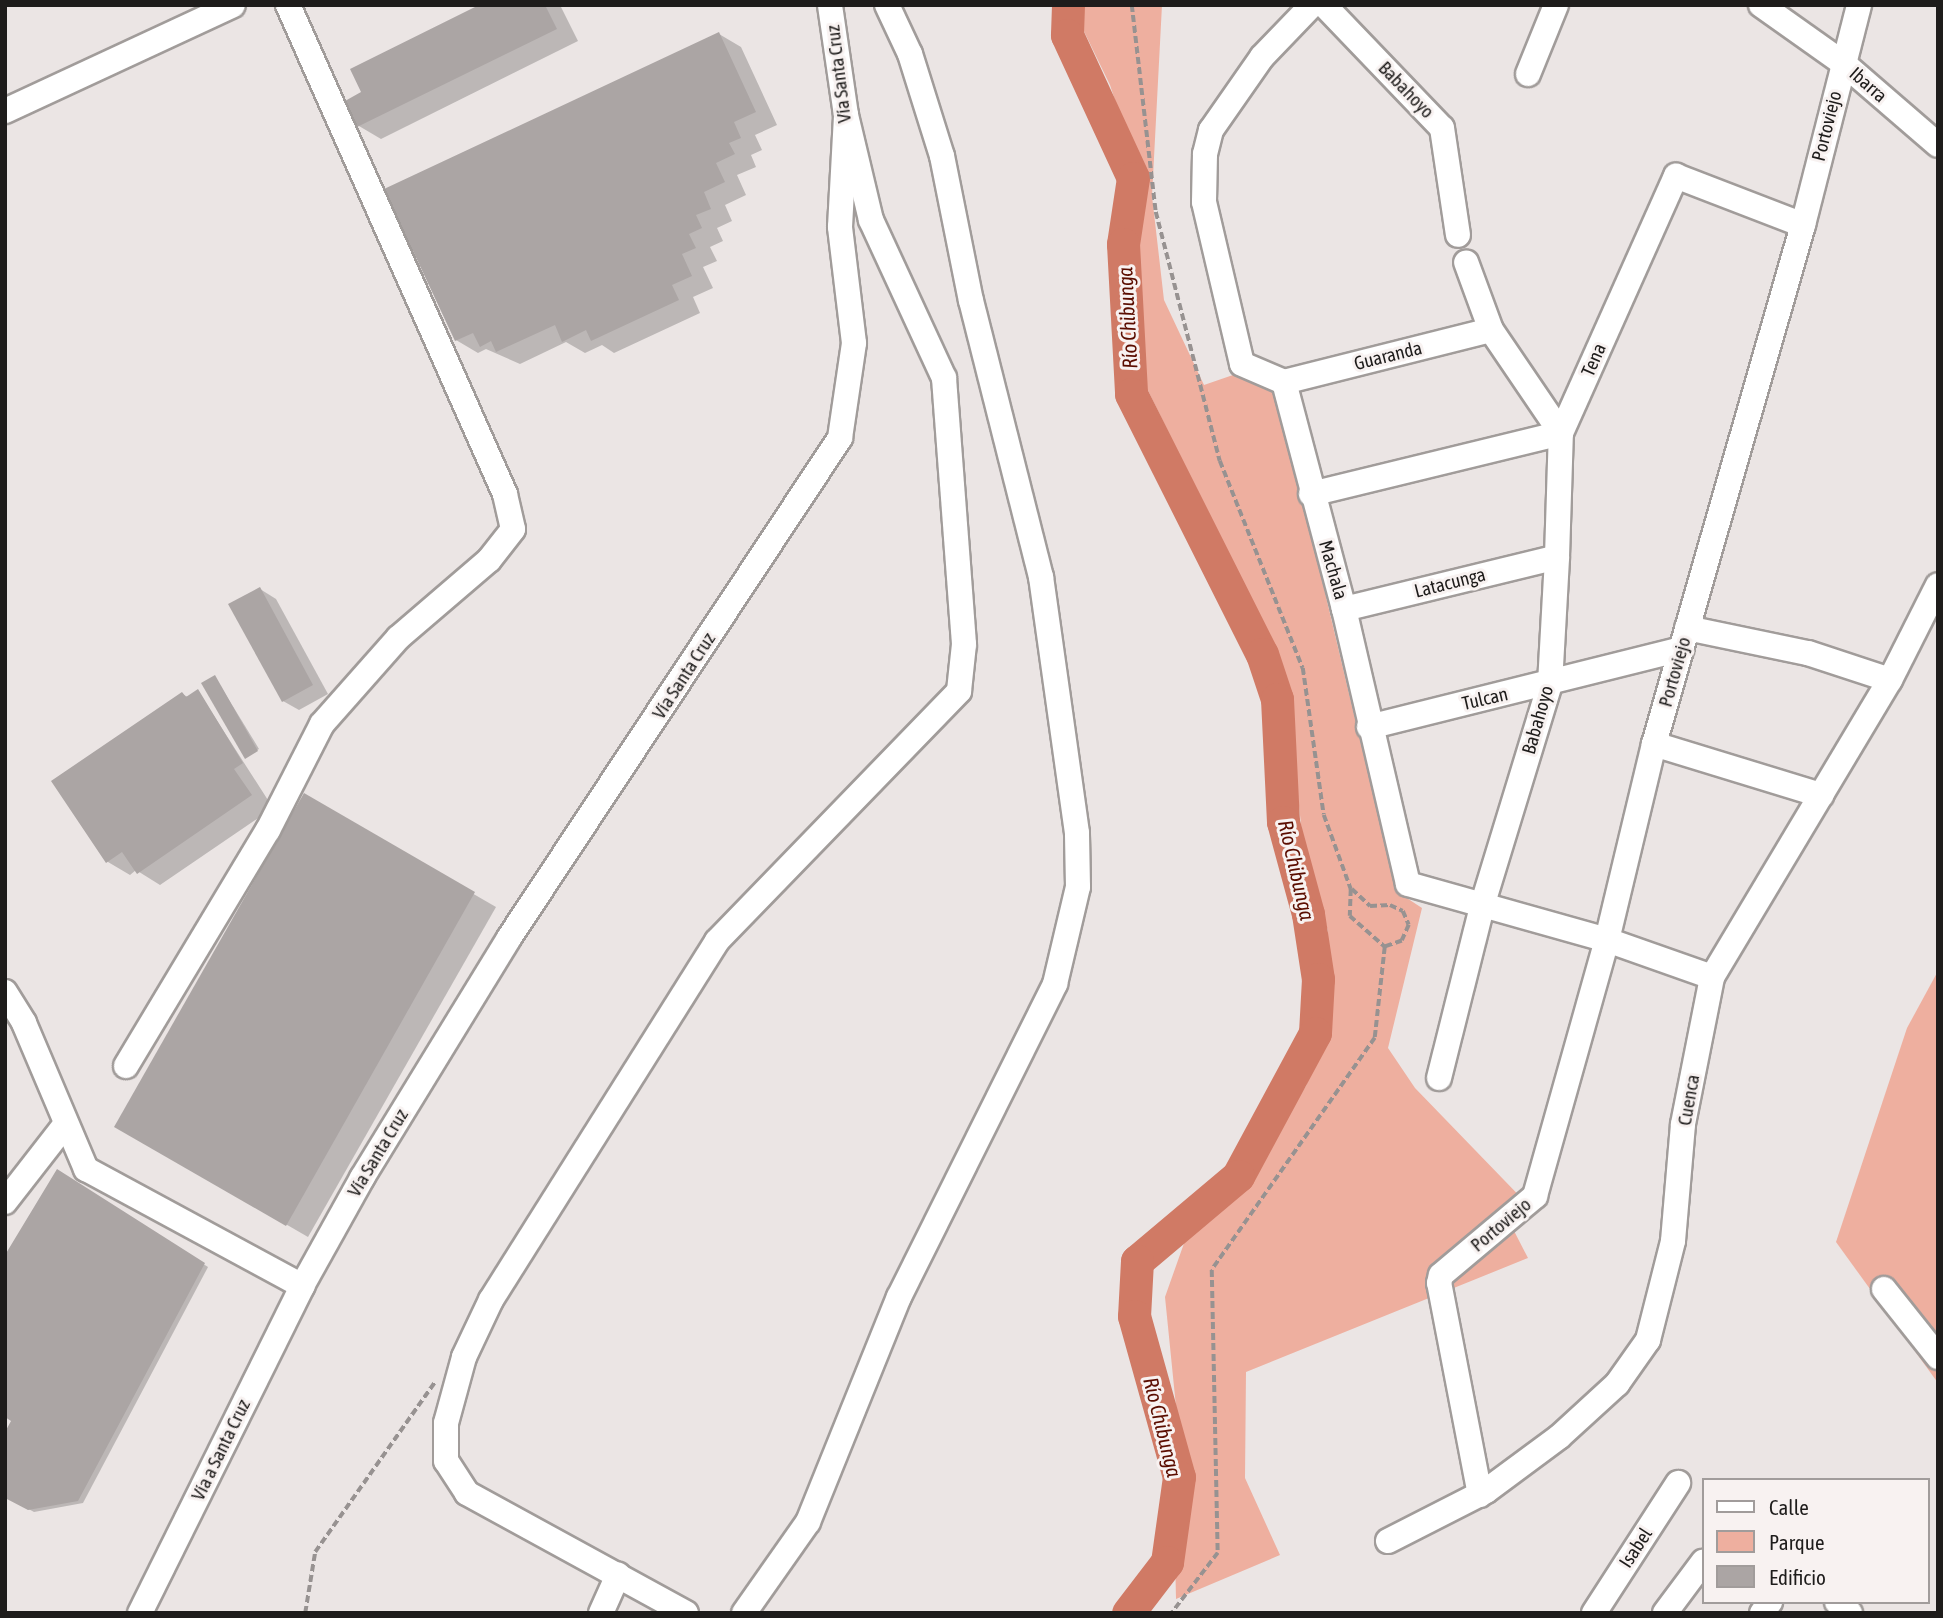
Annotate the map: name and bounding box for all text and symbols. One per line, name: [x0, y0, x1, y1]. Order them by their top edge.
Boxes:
street label: Vía Santa Cruz: [822, 24, 856, 124]
street label: Babahoyo: [1373, 57, 1439, 123]
street label: Ibarra: [1845, 63, 1891, 107]
street label: Portoviejo: [1807, 89, 1847, 163]
water label: Río Chibunga: [1112, 266, 1142, 370]
street label: Guaranda: [1352, 337, 1424, 375]
street label: Tena: [1577, 340, 1611, 380]
street label: Machala: [1314, 538, 1352, 602]
street label: Latacunga: [1412, 563, 1488, 603]
street label: Vía Santa Cruz: [648, 629, 720, 723]
street label: Portoviejo: [1654, 634, 1696, 710]
street label: Tulcan: [1460, 683, 1510, 715]
street label: Babahoyo: [1517, 683, 1559, 757]
water label: Río Chibunga: [1273, 817, 1321, 923]
street label: Cuenca: [1673, 1073, 1705, 1127]
street label: Vía Santa Cruz: [343, 1105, 413, 1201]
street label: Portoviejo: [1466, 1193, 1536, 1257]
water label: Río Chibunga: [1138, 1374, 1188, 1480]
street label: Vía a Santa Cruz: [187, 1396, 255, 1504]
legend: [1702, 1478, 1929, 1604]
text: Calle: [1769, 1495, 1809, 1519]
street label: Isabel: [1615, 1524, 1657, 1572]
text: Parque: [1769, 1530, 1824, 1554]
text: Edificio: [1769, 1565, 1826, 1589]

